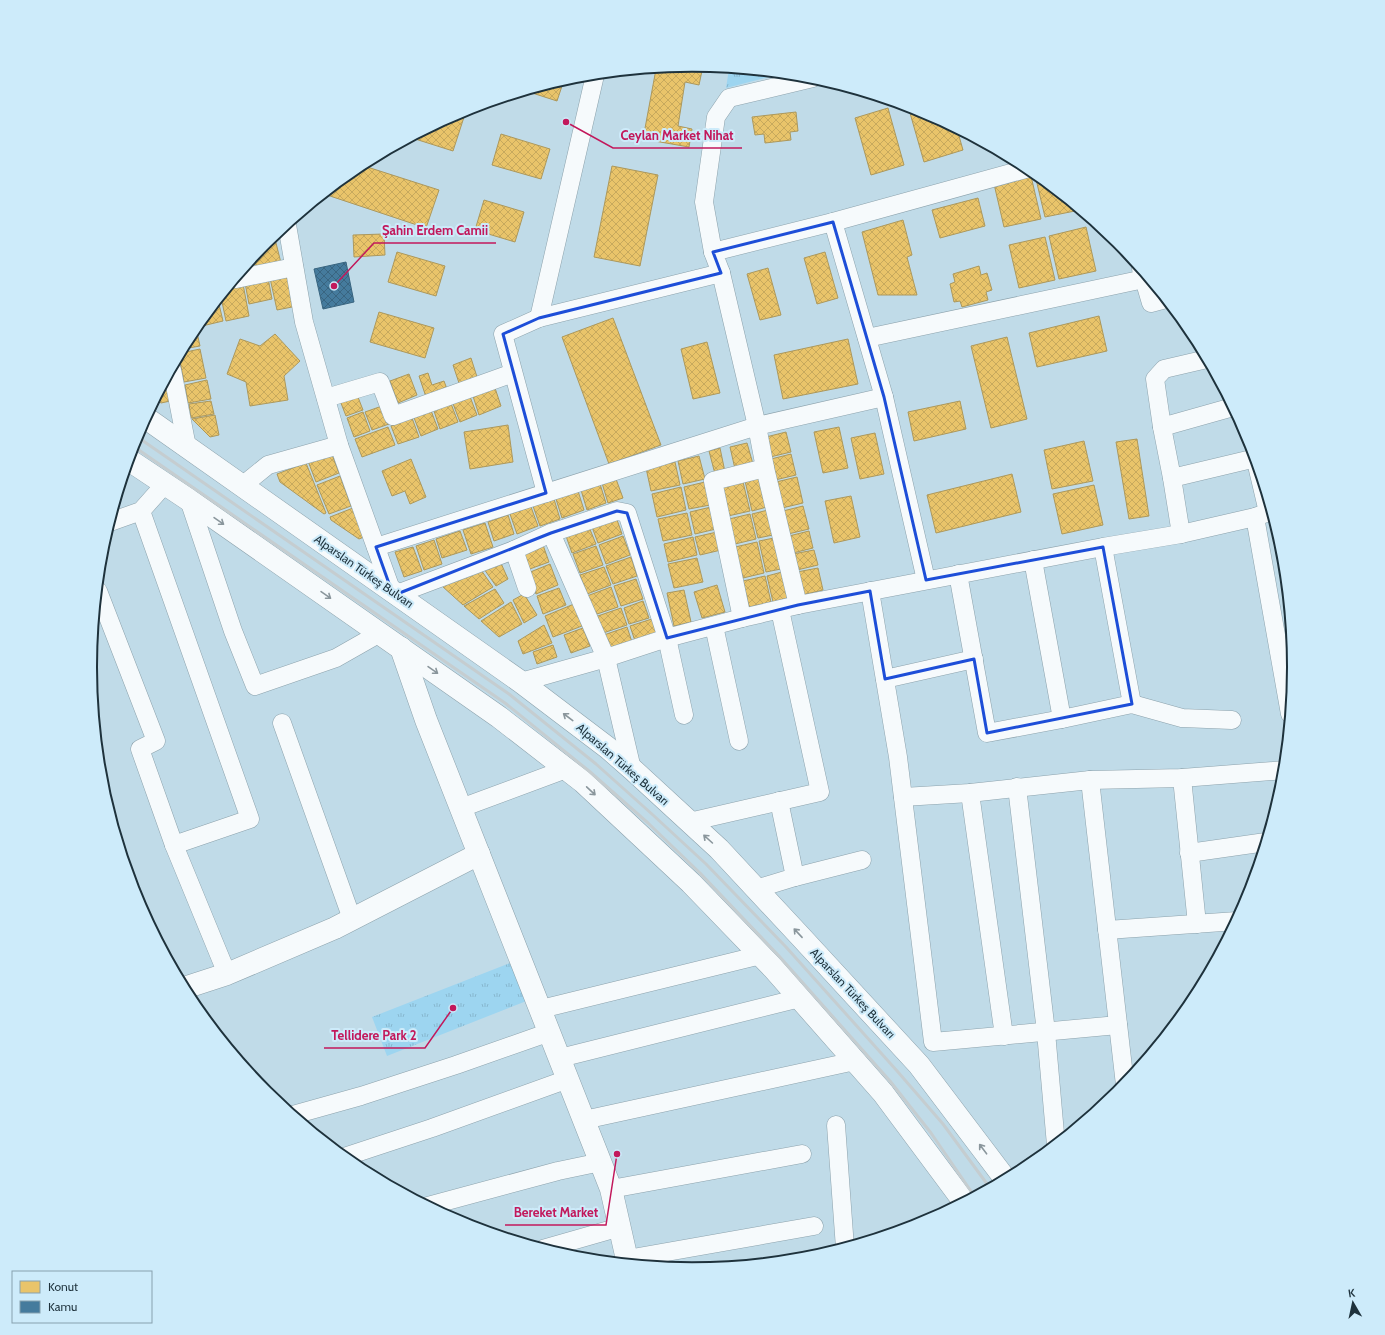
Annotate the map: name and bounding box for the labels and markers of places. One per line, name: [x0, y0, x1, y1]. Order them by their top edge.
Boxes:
callout: Ceylan Market Nihat: [613, 123, 742, 148]
callout: Şahin Erdem Camii: [374, 218, 496, 243]
callout: Tellidere Park 2: [324, 1023, 425, 1048]
callout: Bereket Market: [505, 1200, 606, 1225]

